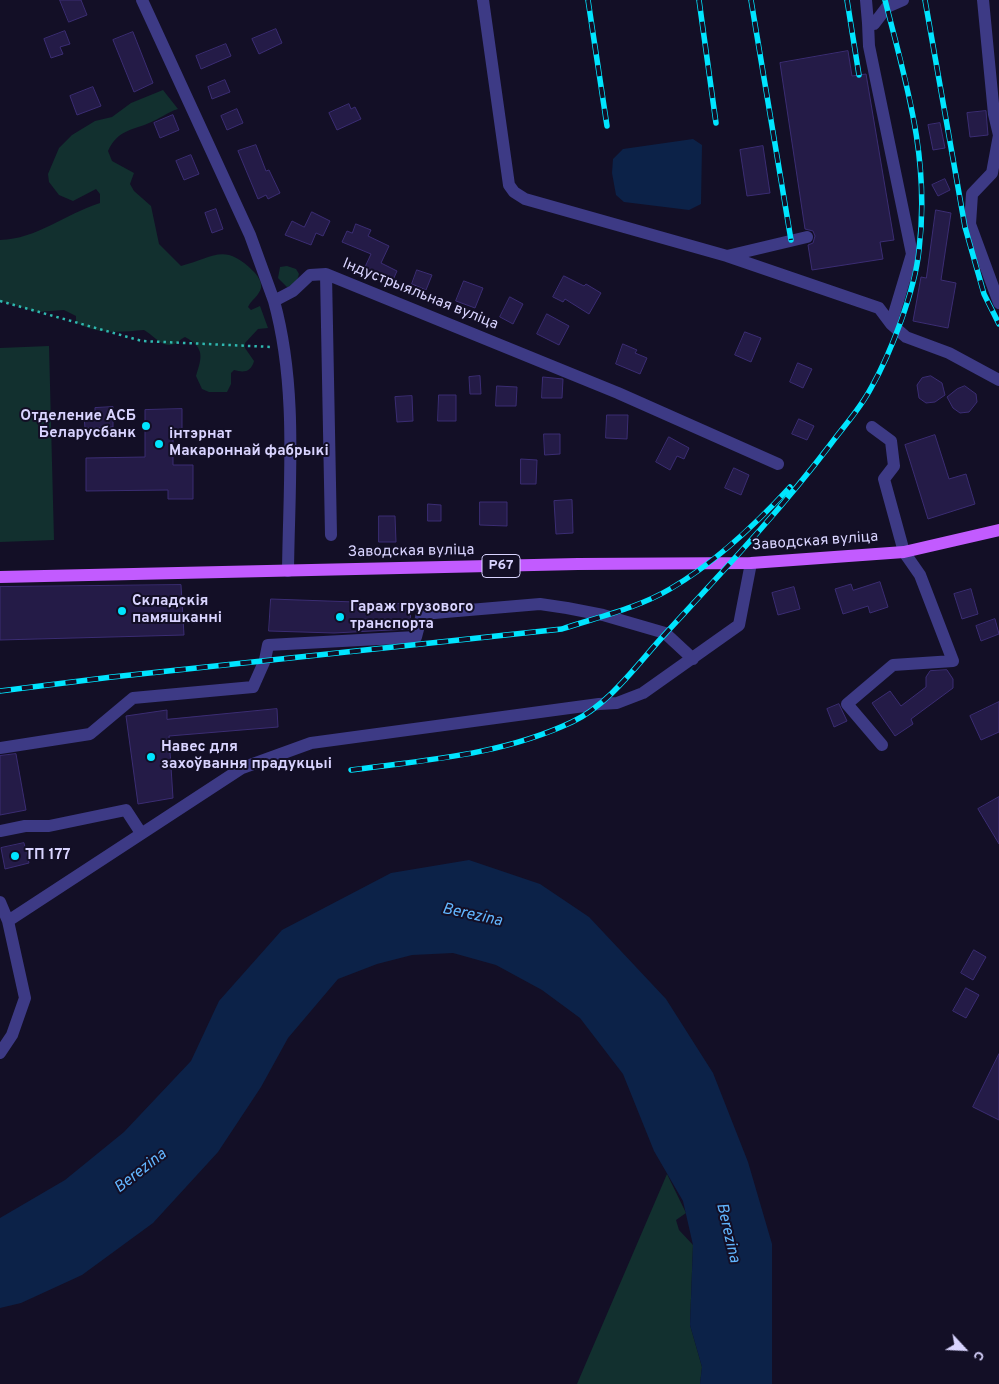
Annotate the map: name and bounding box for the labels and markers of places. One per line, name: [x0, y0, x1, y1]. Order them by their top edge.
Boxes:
place label: Отделение АСБ Беларусбанк: [20, 408, 136, 443]
marker: Отделение АСБ Беларусбанк: [140, 420, 152, 432]
place label: інтэрнат Макароннай фабрыкі: [169, 426, 329, 461]
marker: інтэрнат Макароннай фабрыкі: [153, 438, 165, 450]
place label: Складскія памяшканні: [132, 593, 222, 628]
place label: Гараж грузового транспорта: [350, 599, 473, 634]
marker: Складскія памяшканні: [116, 605, 128, 617]
marker: Гараж грузового транспорта: [334, 611, 346, 623]
place label: Навес для захоўвання прадукцыі: [161, 739, 332, 774]
marker: Навес для захоўвання прадукцыі: [145, 751, 157, 763]
place label: ТП 177: [25, 847, 70, 865]
marker: ТП 177: [9, 850, 21, 862]

